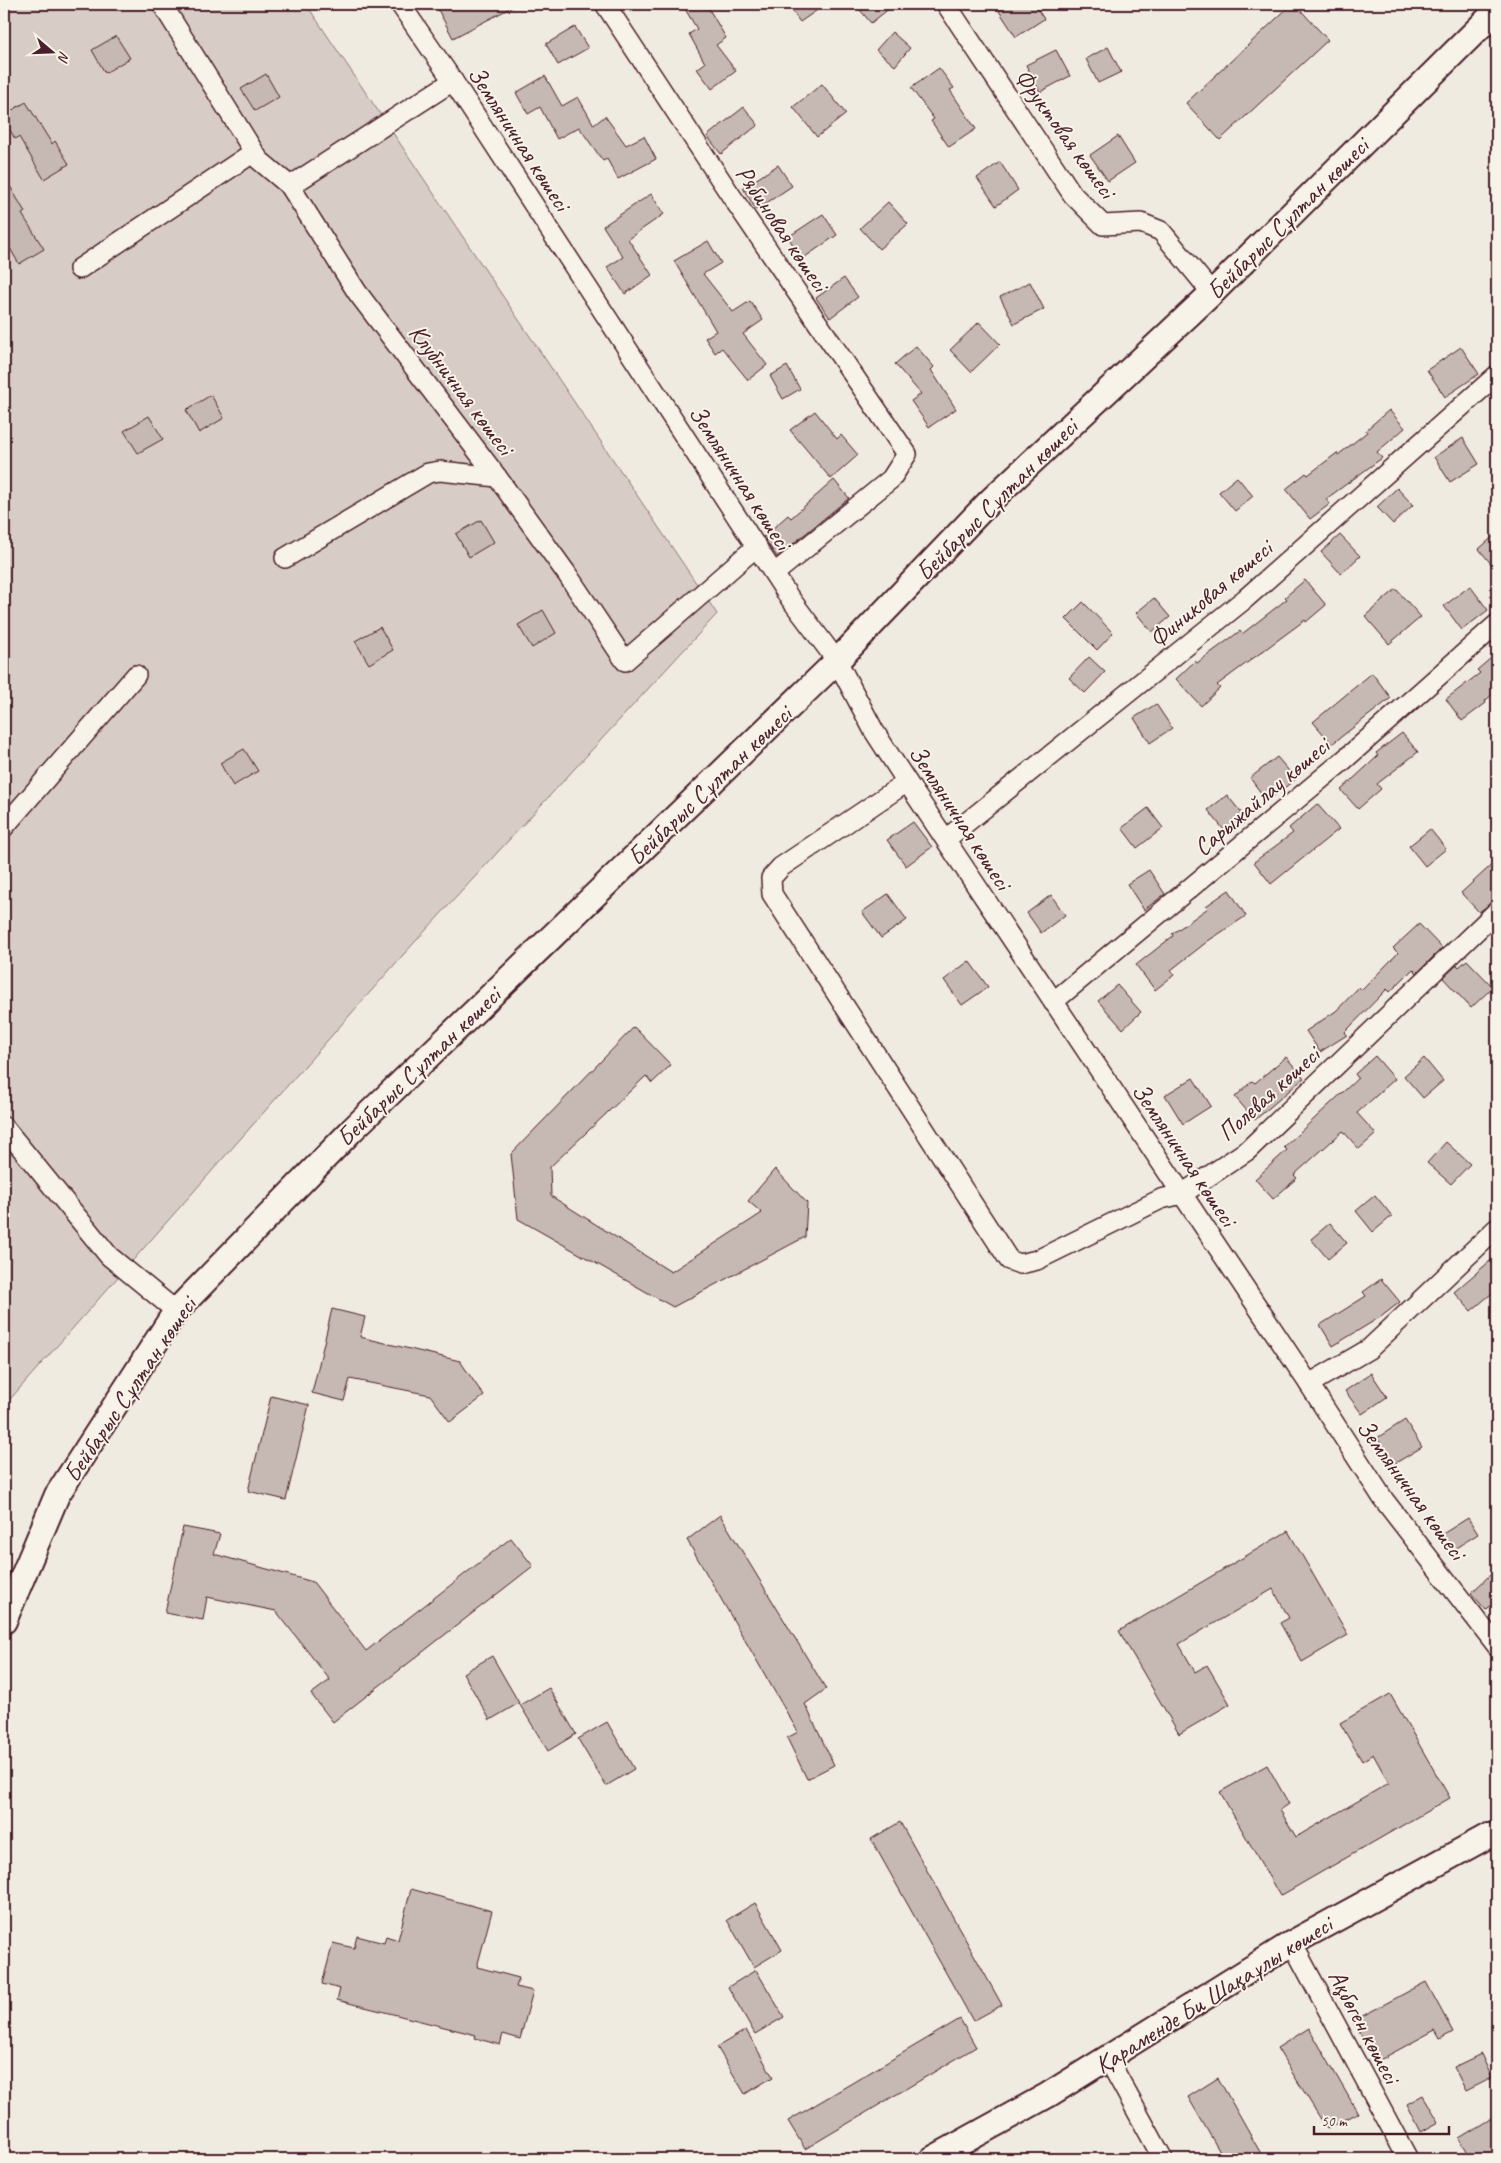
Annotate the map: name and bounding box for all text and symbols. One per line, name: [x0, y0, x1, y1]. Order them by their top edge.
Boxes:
north arrow: [28, 28, 78, 78]
text: N: [54, 49, 73, 65]
street label: Земляничная көшесі: [460, 60, 580, 220]
street label: Фруктовая көшесі: [1007, 62, 1125, 207]
street label: Бейбарыс Сұлтан көшесі: [1200, 128, 1378, 307]
street label: Рябиновая көшесі: [728, 159, 838, 300]
street label: Клубничная көшесі: [402, 318, 523, 464]
street label: Земляничная көшесі: [681, 399, 801, 559]
street label: Бейбарыс Сұлтан көшесі: [909, 409, 1087, 588]
street label: Финиковая көшесі: [1142, 531, 1282, 655]
street label: Бейбарыс Сұлтан көшесі: [621, 697, 801, 872]
street label: Сарыжайлау көшесі: [1187, 728, 1339, 863]
street label: Земляничная көшесі: [901, 739, 1021, 899]
street label: Бейбарыс Сұлтан көшесі: [330, 978, 510, 1153]
street label: Полевая көшесі: [1211, 1037, 1329, 1148]
street label: Земляничная көшесі: [1124, 1077, 1246, 1235]
street label: Бейбарыс Сұлтан көшесі: [56, 1288, 206, 1488]
street label: Земляничная көшесі: [1349, 1413, 1475, 1569]
street label: Қараменде Би Шақаұлы көшесі: [1089, 1907, 1341, 2081]
street label: Ақбөген көшесі: [1321, 1964, 1409, 2092]
scale bar: [1314, 2103, 1448, 2135]
text: 50 m: [1321, 2112, 1348, 2131]

